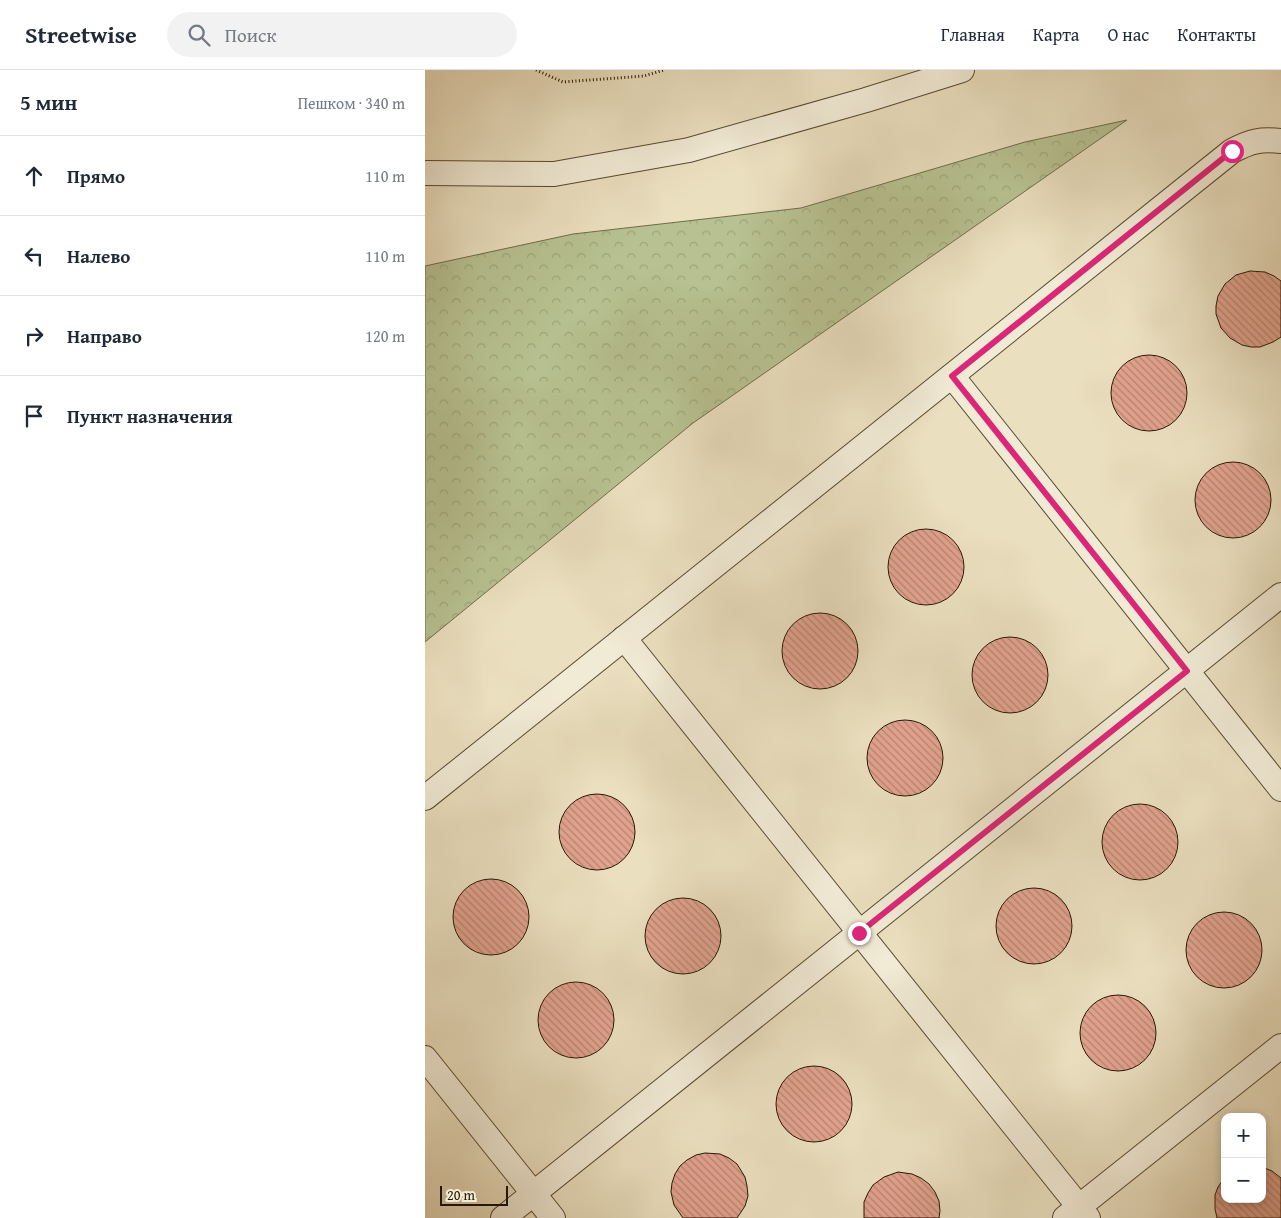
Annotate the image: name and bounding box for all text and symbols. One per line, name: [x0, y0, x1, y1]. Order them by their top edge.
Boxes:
search box: [167, 12, 517, 57]
text: Streetwise: [25, 17, 137, 52]
icon: search: [185, 21, 213, 49]
text: Поиск: [225, 21, 276, 49]
text: Главная: [941, 21, 1005, 48]
text: Карта: [1033, 21, 1079, 48]
text: О нас: [1107, 21, 1149, 48]
text: Контакты: [1177, 21, 1256, 48]
text: 5 мин: [20, 87, 77, 118]
text: Пешком · 340 m: [298, 91, 405, 115]
route start: [1221, 140, 1244, 163]
icon: ahead: [20, 162, 48, 190]
text: Прямо: [67, 162, 125, 190]
text: 110 m: [365, 164, 405, 188]
icon: left: [20, 242, 48, 270]
text: Налево: [67, 242, 130, 270]
text: 110 m: [365, 244, 405, 268]
icon: right: [20, 322, 48, 350]
text: Направо: [67, 322, 142, 350]
text: 120 m: [365, 324, 405, 348]
icon: arrive: [20, 402, 48, 430]
text: Пункт назначения: [67, 402, 233, 430]
route end: [848, 922, 871, 945]
map controls: [1221, 1113, 1266, 1203]
button: +: [1221, 1113, 1266, 1158]
button: −: [1221, 1158, 1266, 1203]
scale bar: [440, 1183, 507, 1206]
text: 20 m: [447, 1185, 475, 1205]

